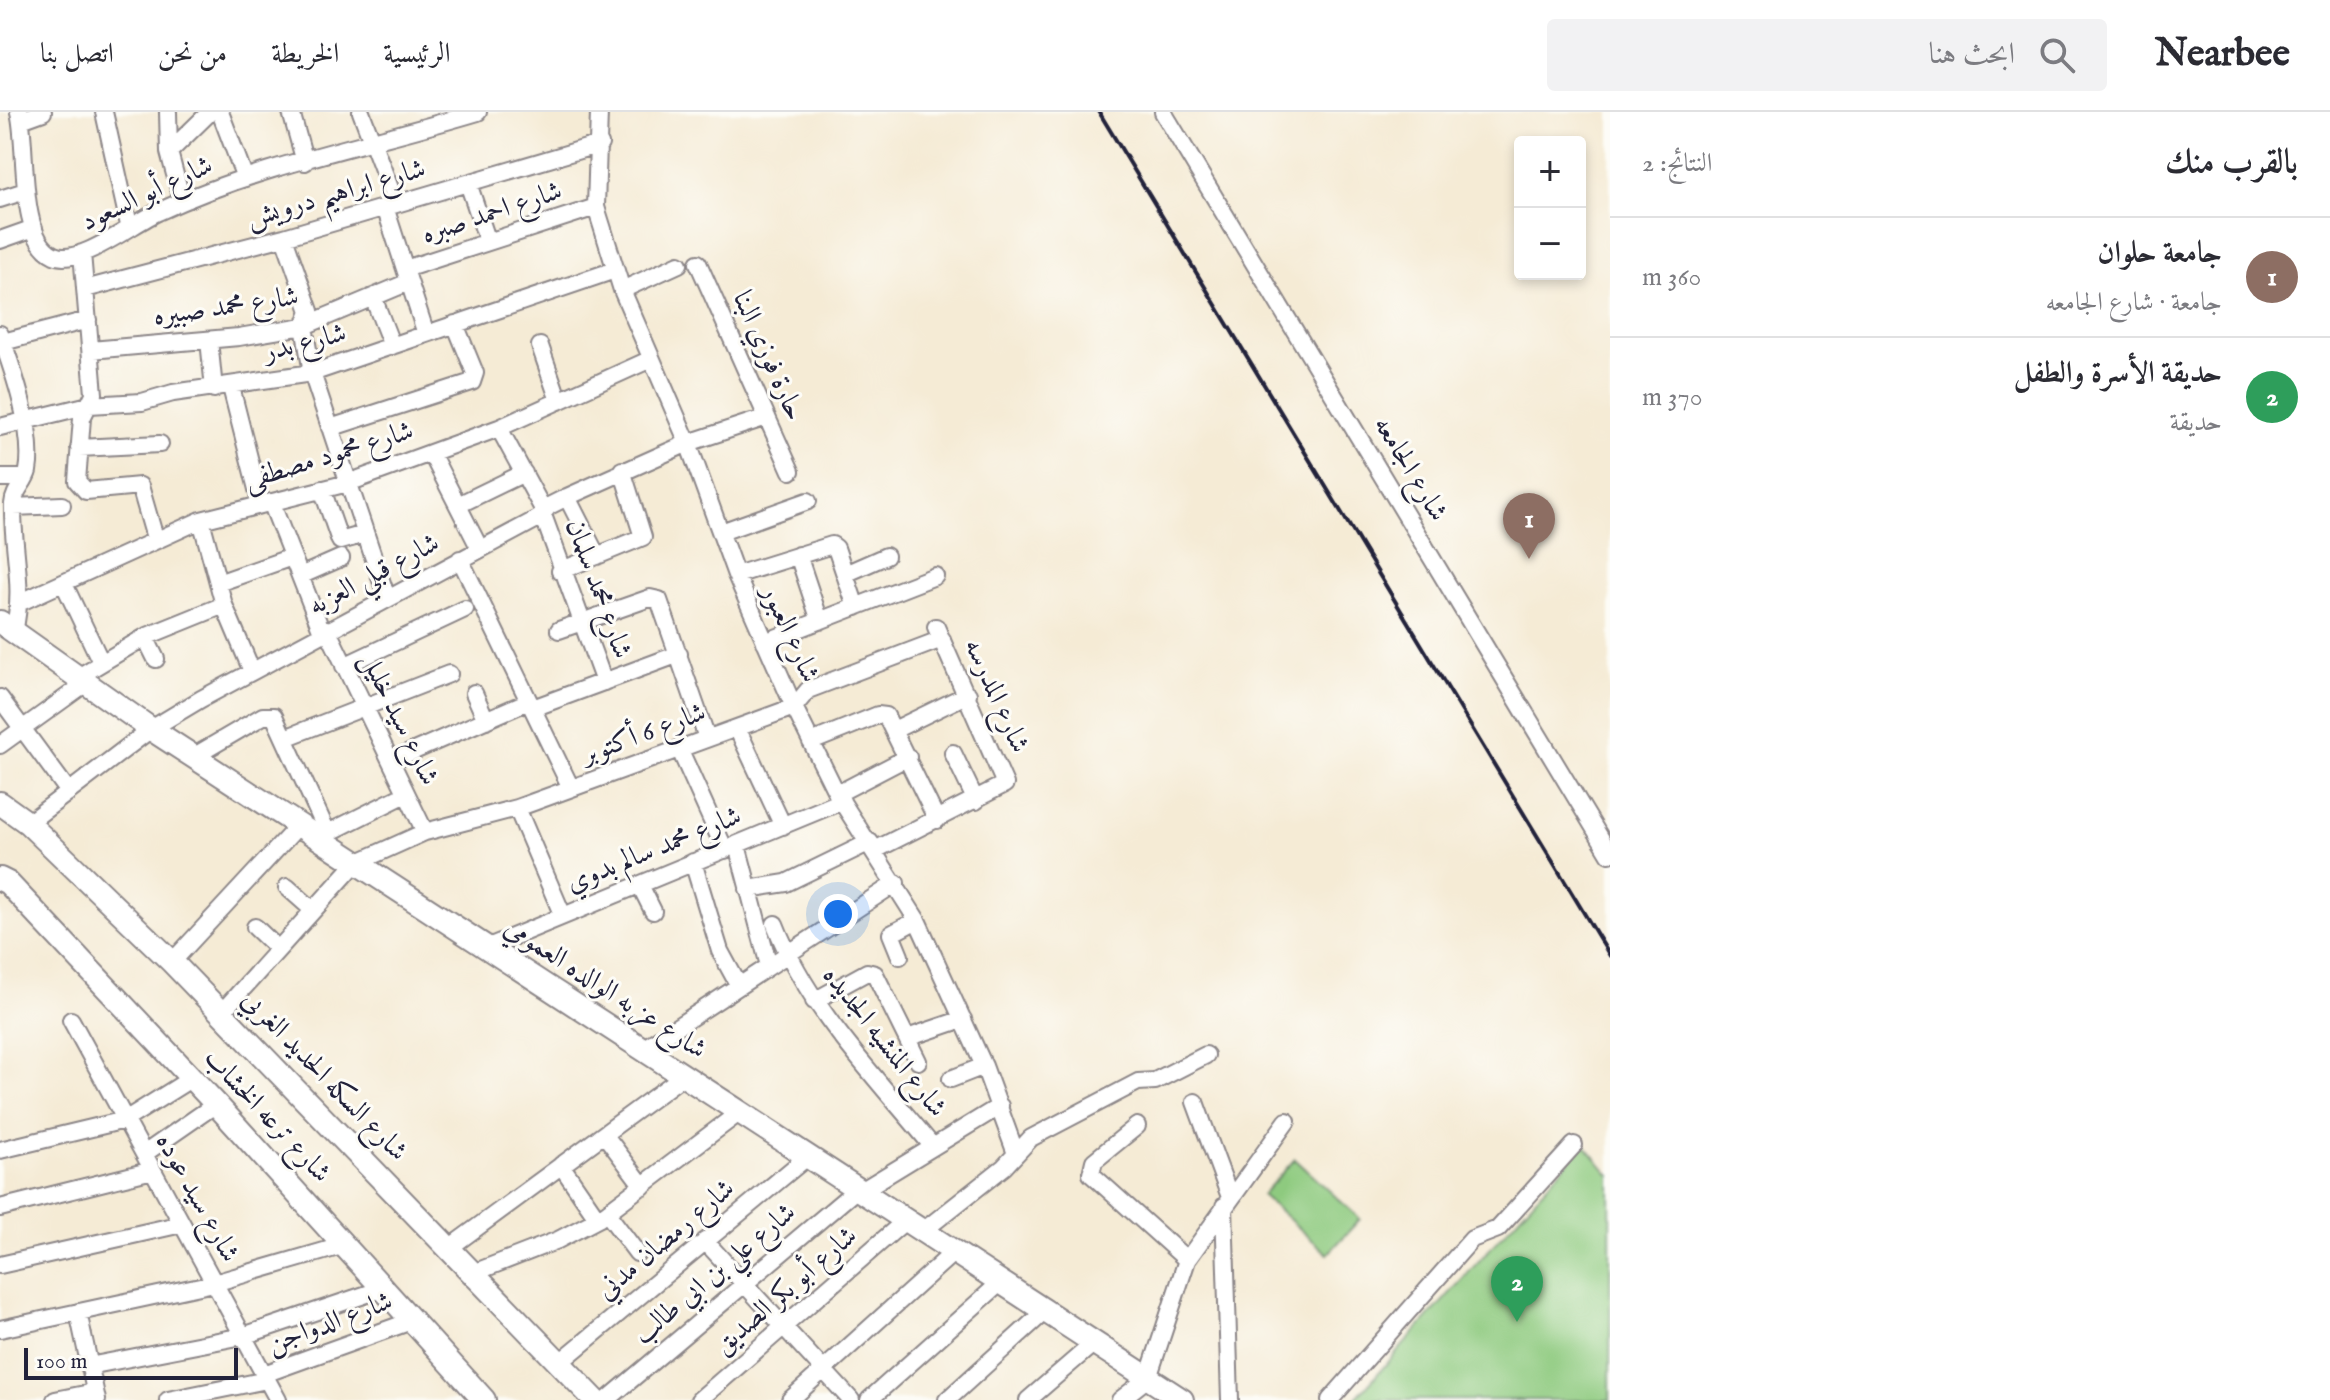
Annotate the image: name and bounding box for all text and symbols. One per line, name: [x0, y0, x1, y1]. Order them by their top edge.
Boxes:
search box: [1547, 19, 2107, 91]
text: Nearbee: [2155, 31, 2290, 79]
icon: search: [2035, 33, 2079, 77]
text: ابحث هنا: [1929, 36, 2015, 74]
text: اتصل بنا: [40, 37, 114, 72]
text: من نحن: [158, 37, 227, 72]
text: الخريطة: [271, 37, 339, 72]
text: الرئيسية: [383, 37, 451, 72]
map controls: [1514, 136, 1586, 280]
button: +: [1514, 136, 1586, 208]
text: بالقرب منك: [2165, 141, 2298, 184]
street label: شارع أبو السعود: [74, 145, 220, 243]
text: النتائج: 2: [1642, 147, 1712, 180]
street label: شارع ابراهيم درويش: [242, 152, 432, 244]
street label: شارع احمد صبره: [417, 174, 568, 256]
button: −: [1514, 208, 1586, 280]
text: جامعة حلوان: [2097, 235, 2222, 273]
text: 360 m: [1642, 261, 1701, 294]
text: 1: [2267, 261, 2277, 294]
street label: شارع محمد صبيره: [151, 279, 302, 338]
street label: حارة فوزي البنا: [721, 286, 812, 428]
text: جامعة · شارع الجامعه: [2045, 286, 2222, 319]
street label: شارع بدر: [257, 316, 351, 375]
text: حديقة الأسرة والطفل: [2013, 355, 2222, 393]
text: 370 m: [1642, 381, 1702, 414]
text: 2: [2266, 381, 2278, 414]
text: حديقة: [2169, 406, 2222, 439]
street label: شارع الجامعه: [1362, 410, 1455, 530]
street label: شارع محمود مصطفى: [240, 414, 419, 502]
pin: 1: [1503, 493, 1555, 559]
street label: شارع محمد سلمان: [553, 514, 639, 665]
street label: شارع قبلي العزبه: [302, 526, 449, 630]
street label: شارع العبور: [748, 577, 827, 690]
street label: شارع المدرسه: [952, 633, 1037, 760]
street label: شارع سيد خليل: [348, 647, 446, 793]
street label: شارع 6 أكتوبر: [573, 692, 712, 777]
street label: شارع محمد سالم بدوي: [561, 799, 749, 906]
your location: [818, 894, 858, 934]
street label: شارع عزبه الوالده العمومي: [495, 910, 713, 1071]
street label: شارع المنشيه الجديده: [811, 959, 954, 1127]
street label: شارع السكه الحديد الغربي: [230, 983, 415, 1172]
street label: شارع ترعه الخشاب: [193, 1041, 338, 1193]
street label: شارع سيد عوده: [144, 1127, 247, 1271]
street label: شارع رمضان مدني: [590, 1172, 745, 1311]
street label: شارع علي بن ابي طالب: [626, 1196, 808, 1358]
street label: شارع أبو بكر الصديق: [704, 1216, 868, 1366]
pin: 2: [1491, 1256, 1543, 1322]
street label: شارع الدواجن: [262, 1284, 399, 1366]
scale bar: [24, 1344, 238, 1380]
text: 100 m: [36, 1348, 88, 1376]

